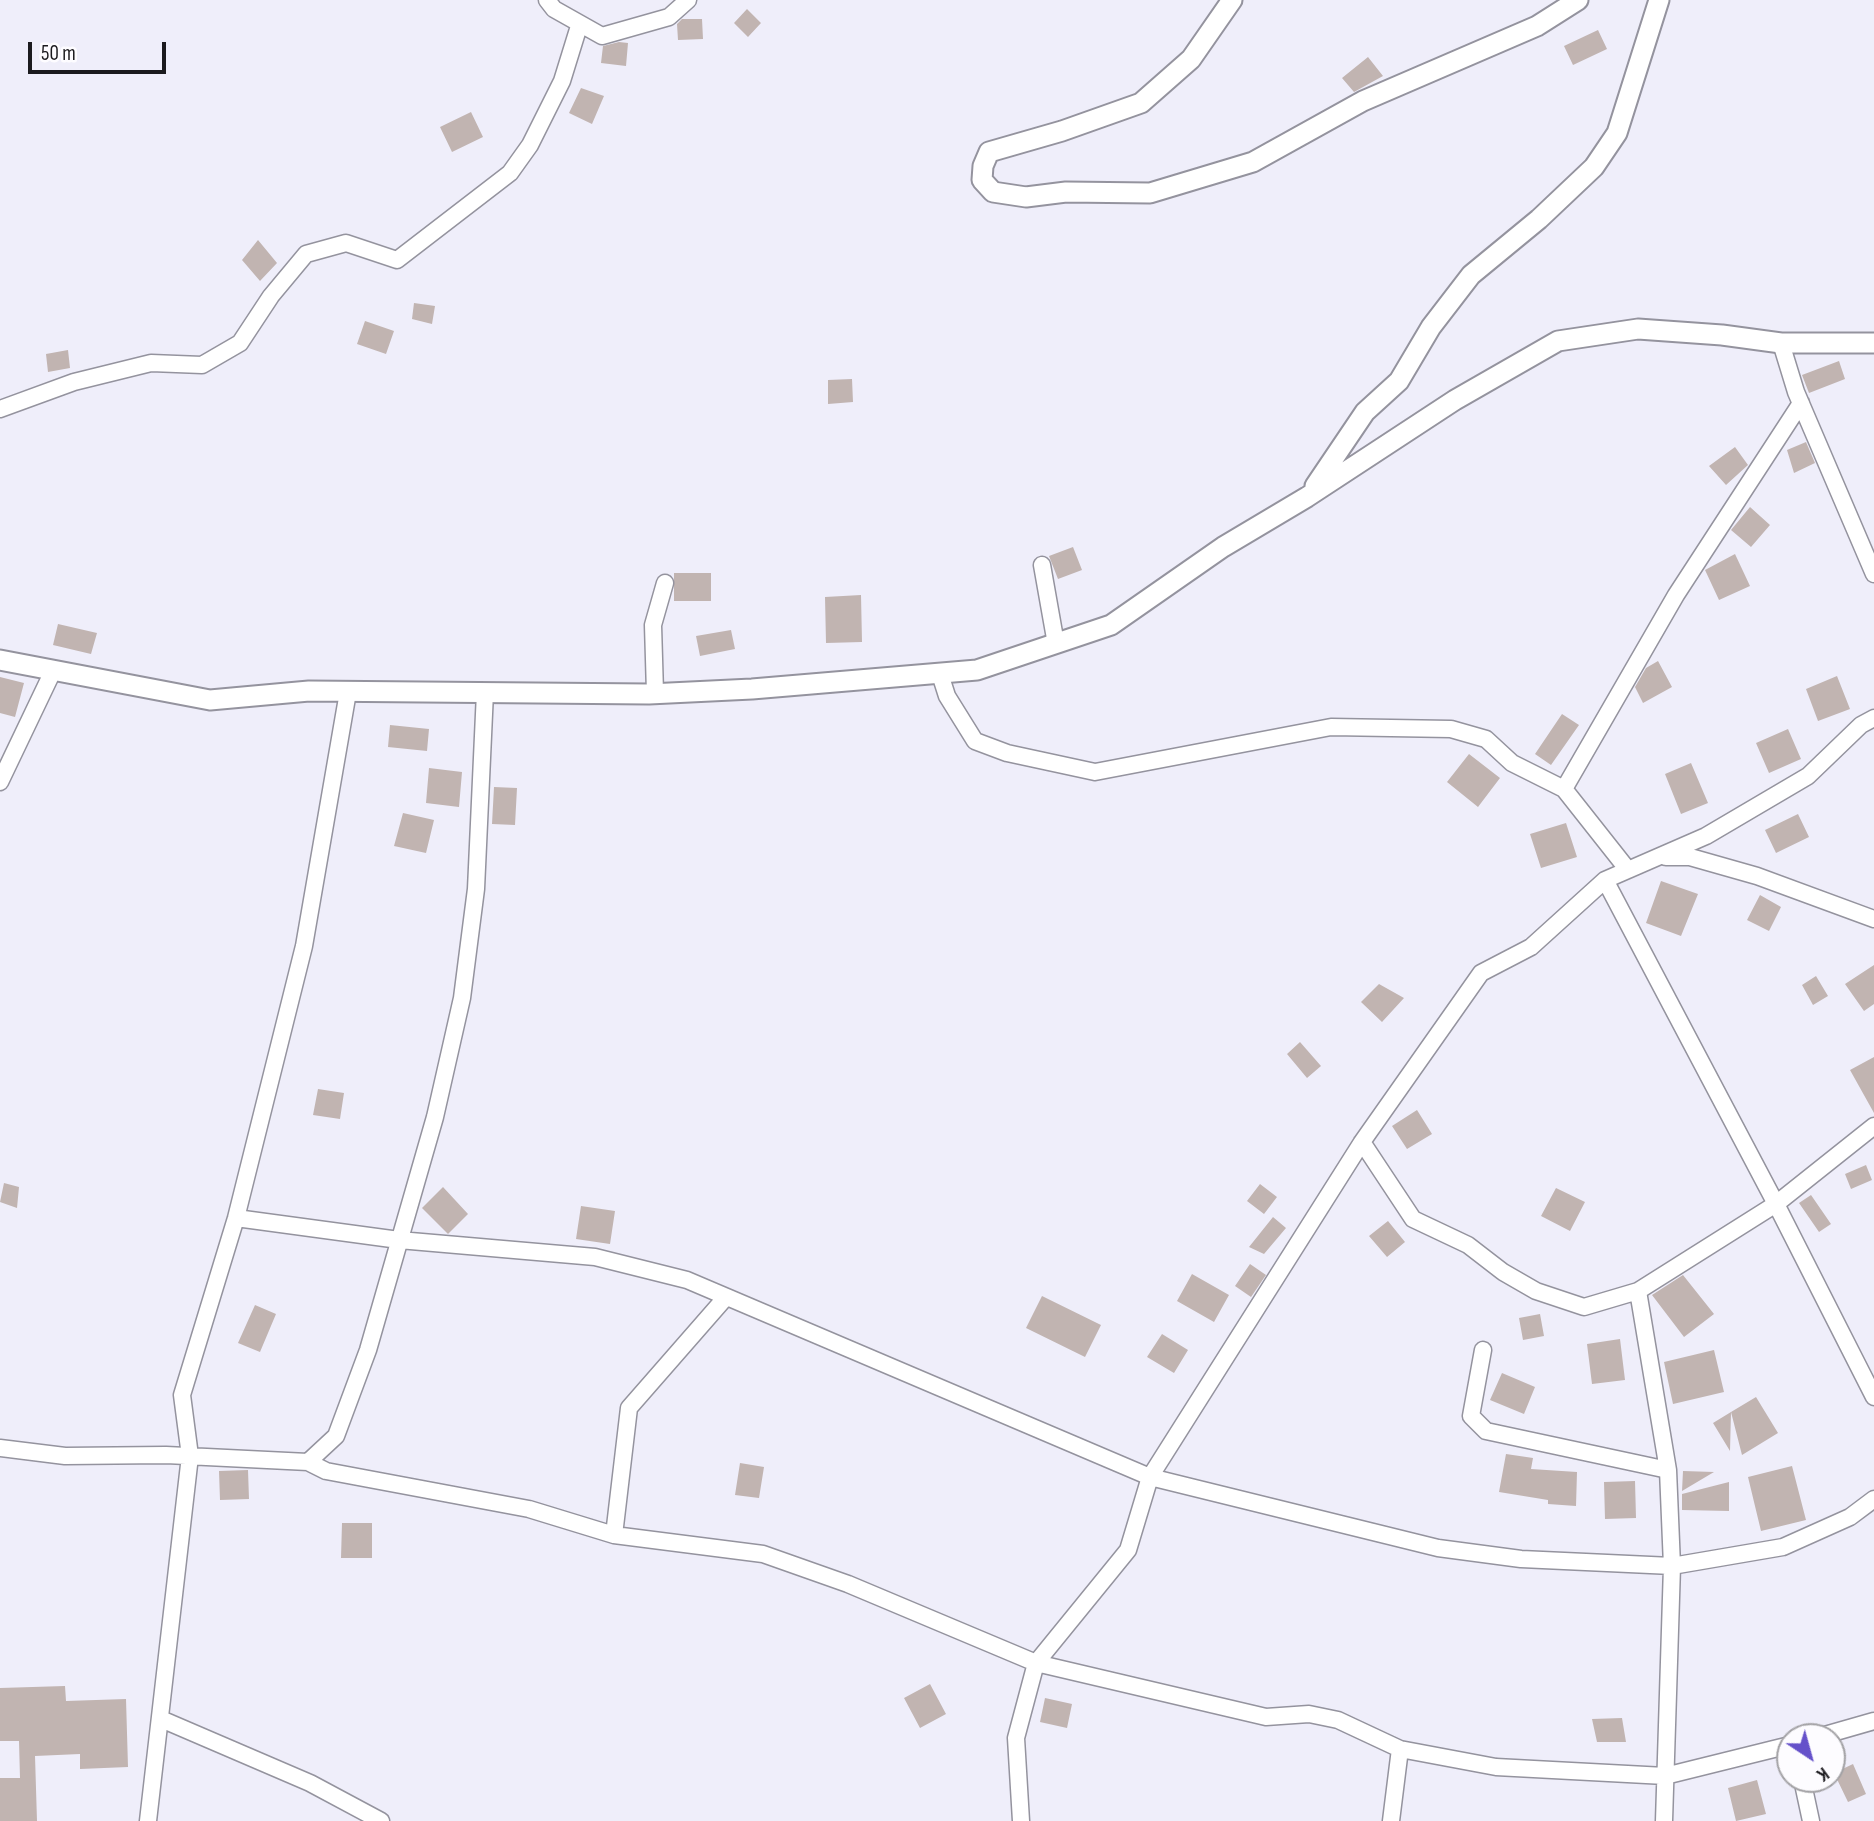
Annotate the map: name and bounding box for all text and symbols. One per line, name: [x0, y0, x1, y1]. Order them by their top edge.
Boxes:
scale bar: [32, 28, 170, 72]
text: 50 m: [41, 41, 76, 66]
north arrow: [1776, 1723, 1846, 1793]
text: K: [1812, 1762, 1833, 1786]

